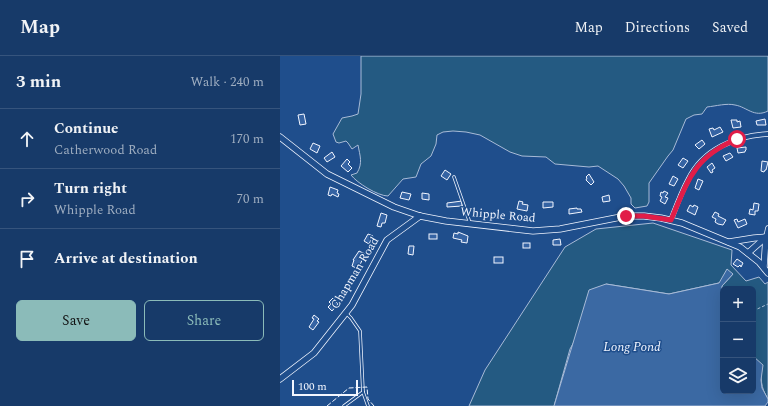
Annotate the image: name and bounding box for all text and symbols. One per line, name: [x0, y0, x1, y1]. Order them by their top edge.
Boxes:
text: Map: [20, 13, 60, 42]
text: Map: [575, 17, 603, 38]
text: Directions: [625, 17, 690, 38]
text: Saved: [712, 17, 748, 38]
text: 3 min: [16, 69, 61, 95]
text: Walk · 240 m: [190, 72, 264, 92]
text: Continue: [54, 117, 119, 140]
icon: ahead: [16, 128, 38, 150]
text: 170 m: [230, 129, 264, 149]
route start: [728, 130, 746, 148]
text: Catherwood Road: [54, 140, 157, 160]
text: Turn right: [54, 177, 127, 200]
icon: right: [16, 188, 38, 210]
text: 70 m: [237, 189, 264, 209]
text: Whipple Road: [54, 200, 136, 220]
street label: Whipple Road: [460, 202, 537, 228]
route end: [617, 207, 635, 225]
street label: Chapman Road: [326, 233, 384, 313]
text: Arrive at destination: [54, 247, 198, 270]
icon: arrive: [16, 248, 38, 270]
map controls: [720, 286, 756, 394]
button: +: [720, 286, 756, 322]
button: Save: [16, 300, 136, 341]
button: Share: [144, 300, 264, 341]
button: −: [720, 322, 756, 358]
water label: Long Pond: [603, 337, 661, 357]
button: layers: [720, 358, 756, 394]
scale bar: [292, 378, 358, 397]
text: 100 m: [298, 378, 327, 395]

